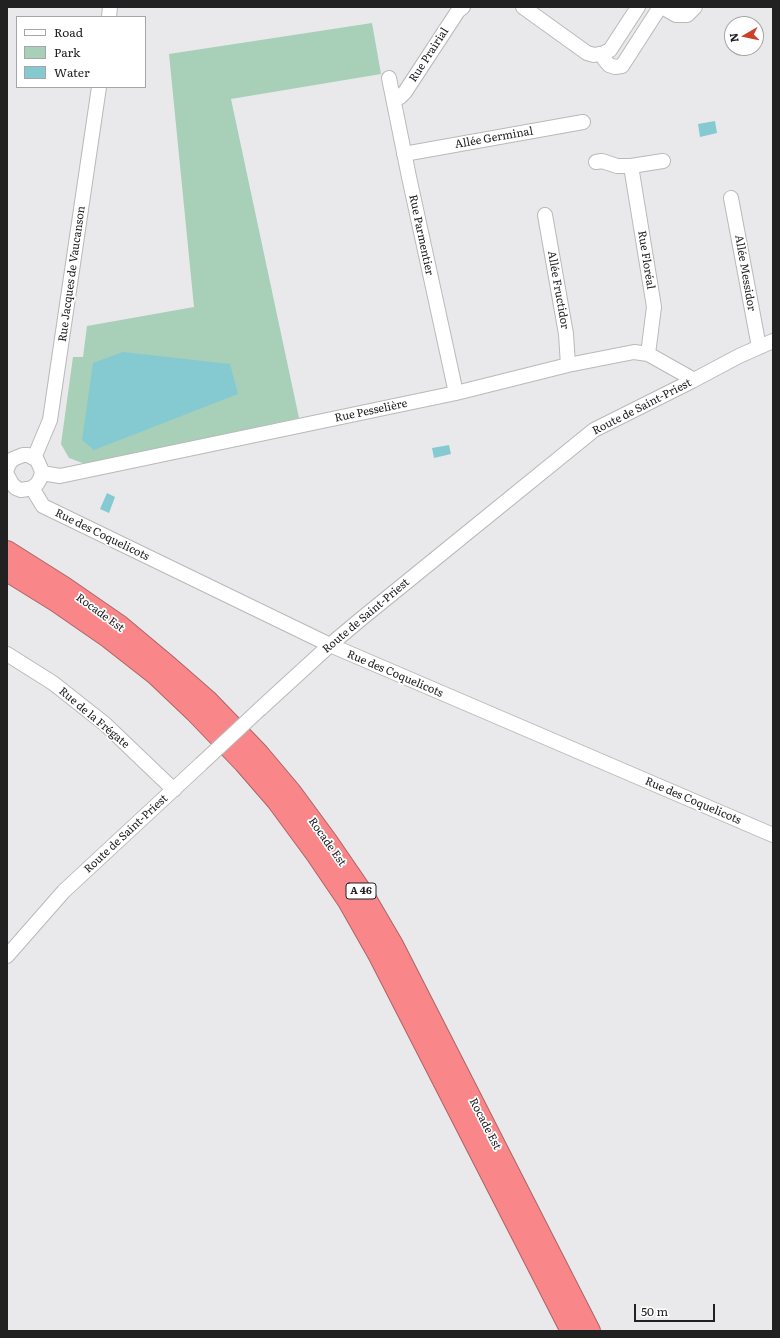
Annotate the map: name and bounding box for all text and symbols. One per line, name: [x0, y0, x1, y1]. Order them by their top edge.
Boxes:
legend: [16, 16, 146, 88]
north arrow: [724, 16, 764, 56]
text: Road: [54, 23, 83, 41]
street label: Rue Prairial: [407, 25, 451, 85]
text: N: [725, 32, 742, 44]
text: Park: [54, 43, 80, 61]
text: Water: [54, 63, 90, 81]
street label: Allée Germinal: [454, 125, 534, 151]
street label: Rue Parmentier: [406, 193, 436, 277]
street label: Rue Jacques de Vaucanson: [56, 205, 88, 343]
street label: Rue Floréal: [635, 230, 657, 290]
street label: Allée Messidor: [732, 234, 758, 312]
street label: Allée Fructidor: [545, 250, 571, 330]
street label: Route de Saint-Priest: [590, 376, 694, 438]
street label: Rue Pesselière: [334, 397, 408, 425]
street label: Rue des Coquelicots: [53, 506, 151, 564]
street label: Route de Saint-Priest: [320, 576, 412, 656]
street label: Rocade Est: [73, 591, 127, 635]
street label: Rue des Coquelicots: [345, 648, 445, 700]
street label: Rue de la Frégate: [56, 685, 132, 751]
street label: Rue des Coquelicots: [643, 775, 743, 827]
street label: Route de Saint-Priest: [82, 792, 170, 876]
street label: Rocade Est: [305, 815, 349, 869]
road number: A 46: [346, 883, 376, 899]
street label: Rocade Est: [466, 1096, 504, 1152]
scale bar: [636, 1296, 717, 1322]
text: 50 m: [641, 1302, 668, 1320]

